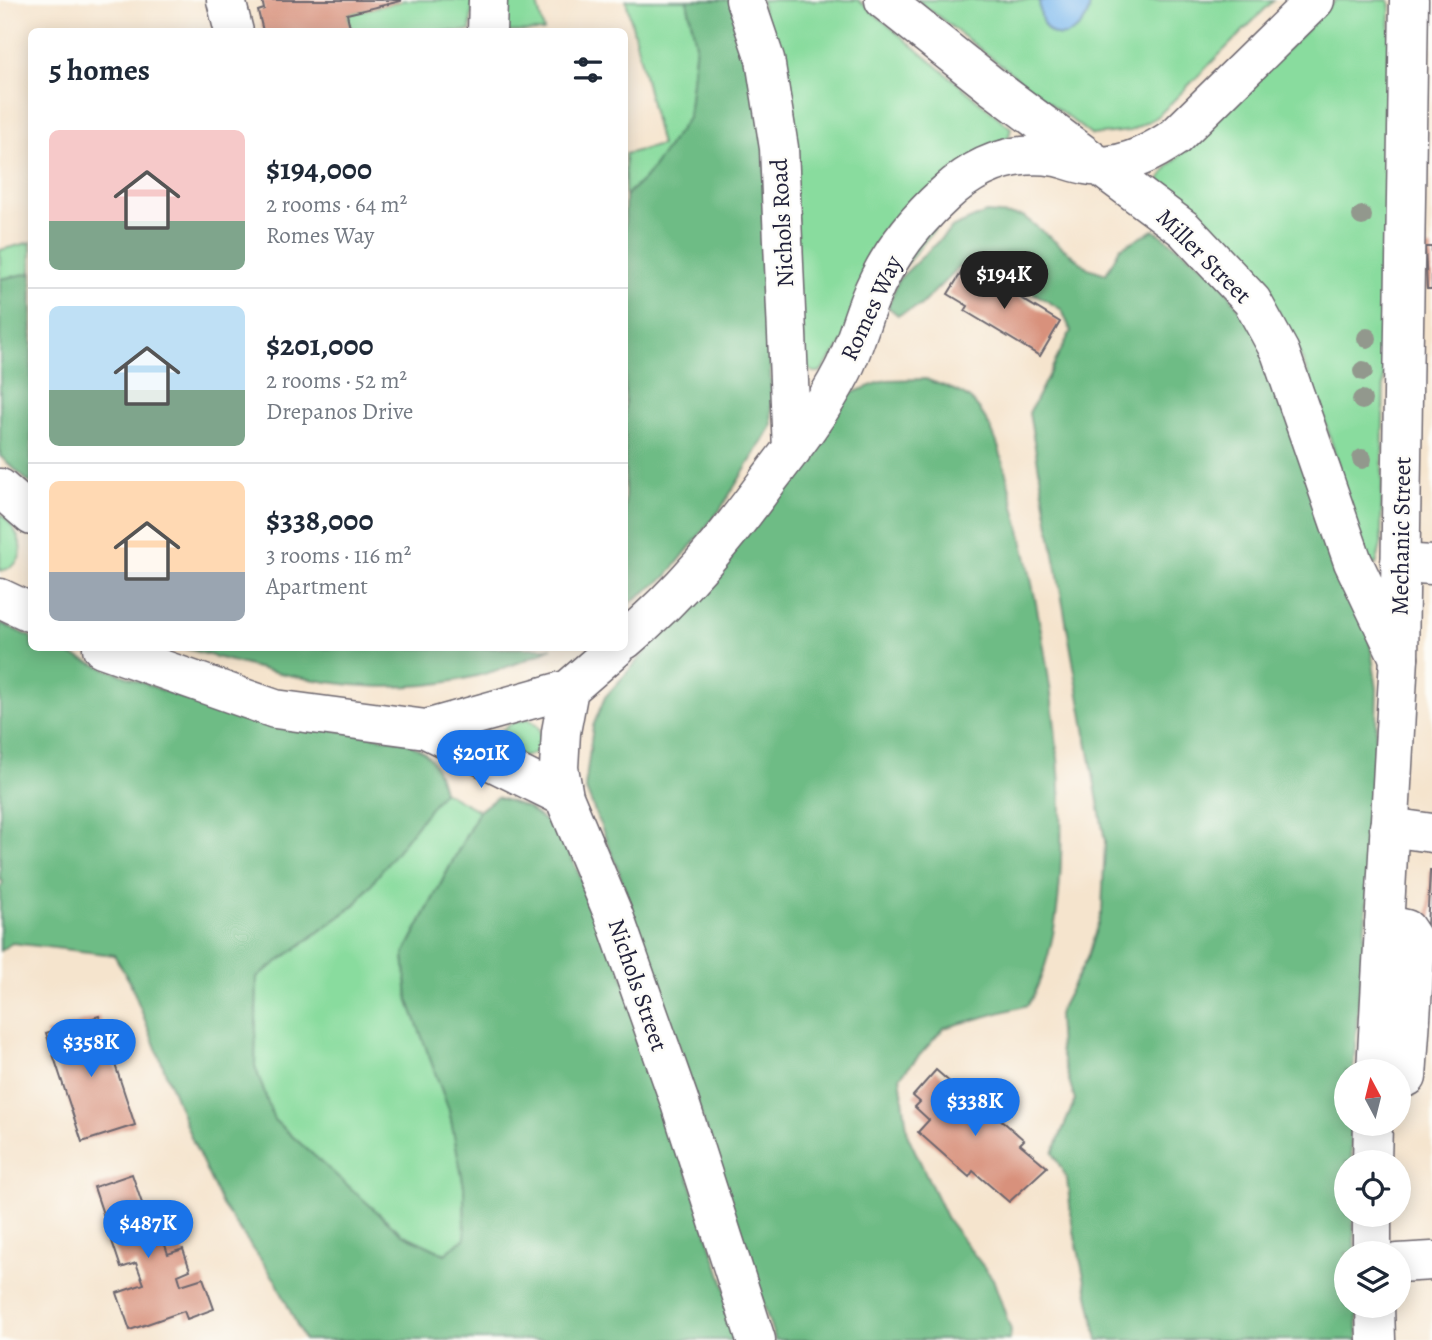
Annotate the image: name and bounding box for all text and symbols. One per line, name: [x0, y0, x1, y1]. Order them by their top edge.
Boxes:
text: 5 homes: [49, 50, 150, 90]
icon: filters: [569, 51, 607, 89]
text: $194,000: [266, 149, 372, 189]
icon: home: [105, 158, 189, 242]
street label: Nichols Road: [763, 158, 801, 288]
text: 2 rooms · 64 m²: [266, 189, 407, 220]
street label: Miller Street: [1149, 201, 1259, 311]
text: Romes Way: [266, 220, 374, 251]
street label: Romes Way: [833, 250, 909, 366]
pin: $194K: [955, 252, 1053, 311]
text: $194K: [976, 258, 1032, 289]
text: $201,000: [266, 325, 374, 365]
icon: home: [105, 334, 189, 418]
text: 2 rooms · 52 m²: [266, 365, 407, 396]
text: Drepanos Drive: [266, 396, 413, 427]
street label: Mechanic Street: [1384, 456, 1418, 616]
text: $338,000: [266, 500, 374, 540]
icon: home: [105, 509, 189, 593]
text: 3 rooms · 116 m²: [266, 540, 411, 571]
text: Apartment: [266, 571, 368, 602]
pin: $201K: [432, 730, 530, 790]
text: $201K: [453, 737, 509, 768]
street label: Nichols Street: [600, 915, 676, 1056]
pin: $358K: [42, 1020, 140, 1079]
text: $358K: [63, 1026, 119, 1057]
north arrow: [1334, 1059, 1410, 1136]
map controls: [1334, 1059, 1411, 1318]
pin: $338K: [926, 1078, 1024, 1138]
text: $338K: [947, 1085, 1003, 1116]
button: locate: [1334, 1150, 1411, 1227]
pin: $487K: [99, 1200, 197, 1260]
text: $487K: [119, 1207, 177, 1238]
button: layers: [1334, 1241, 1411, 1318]

